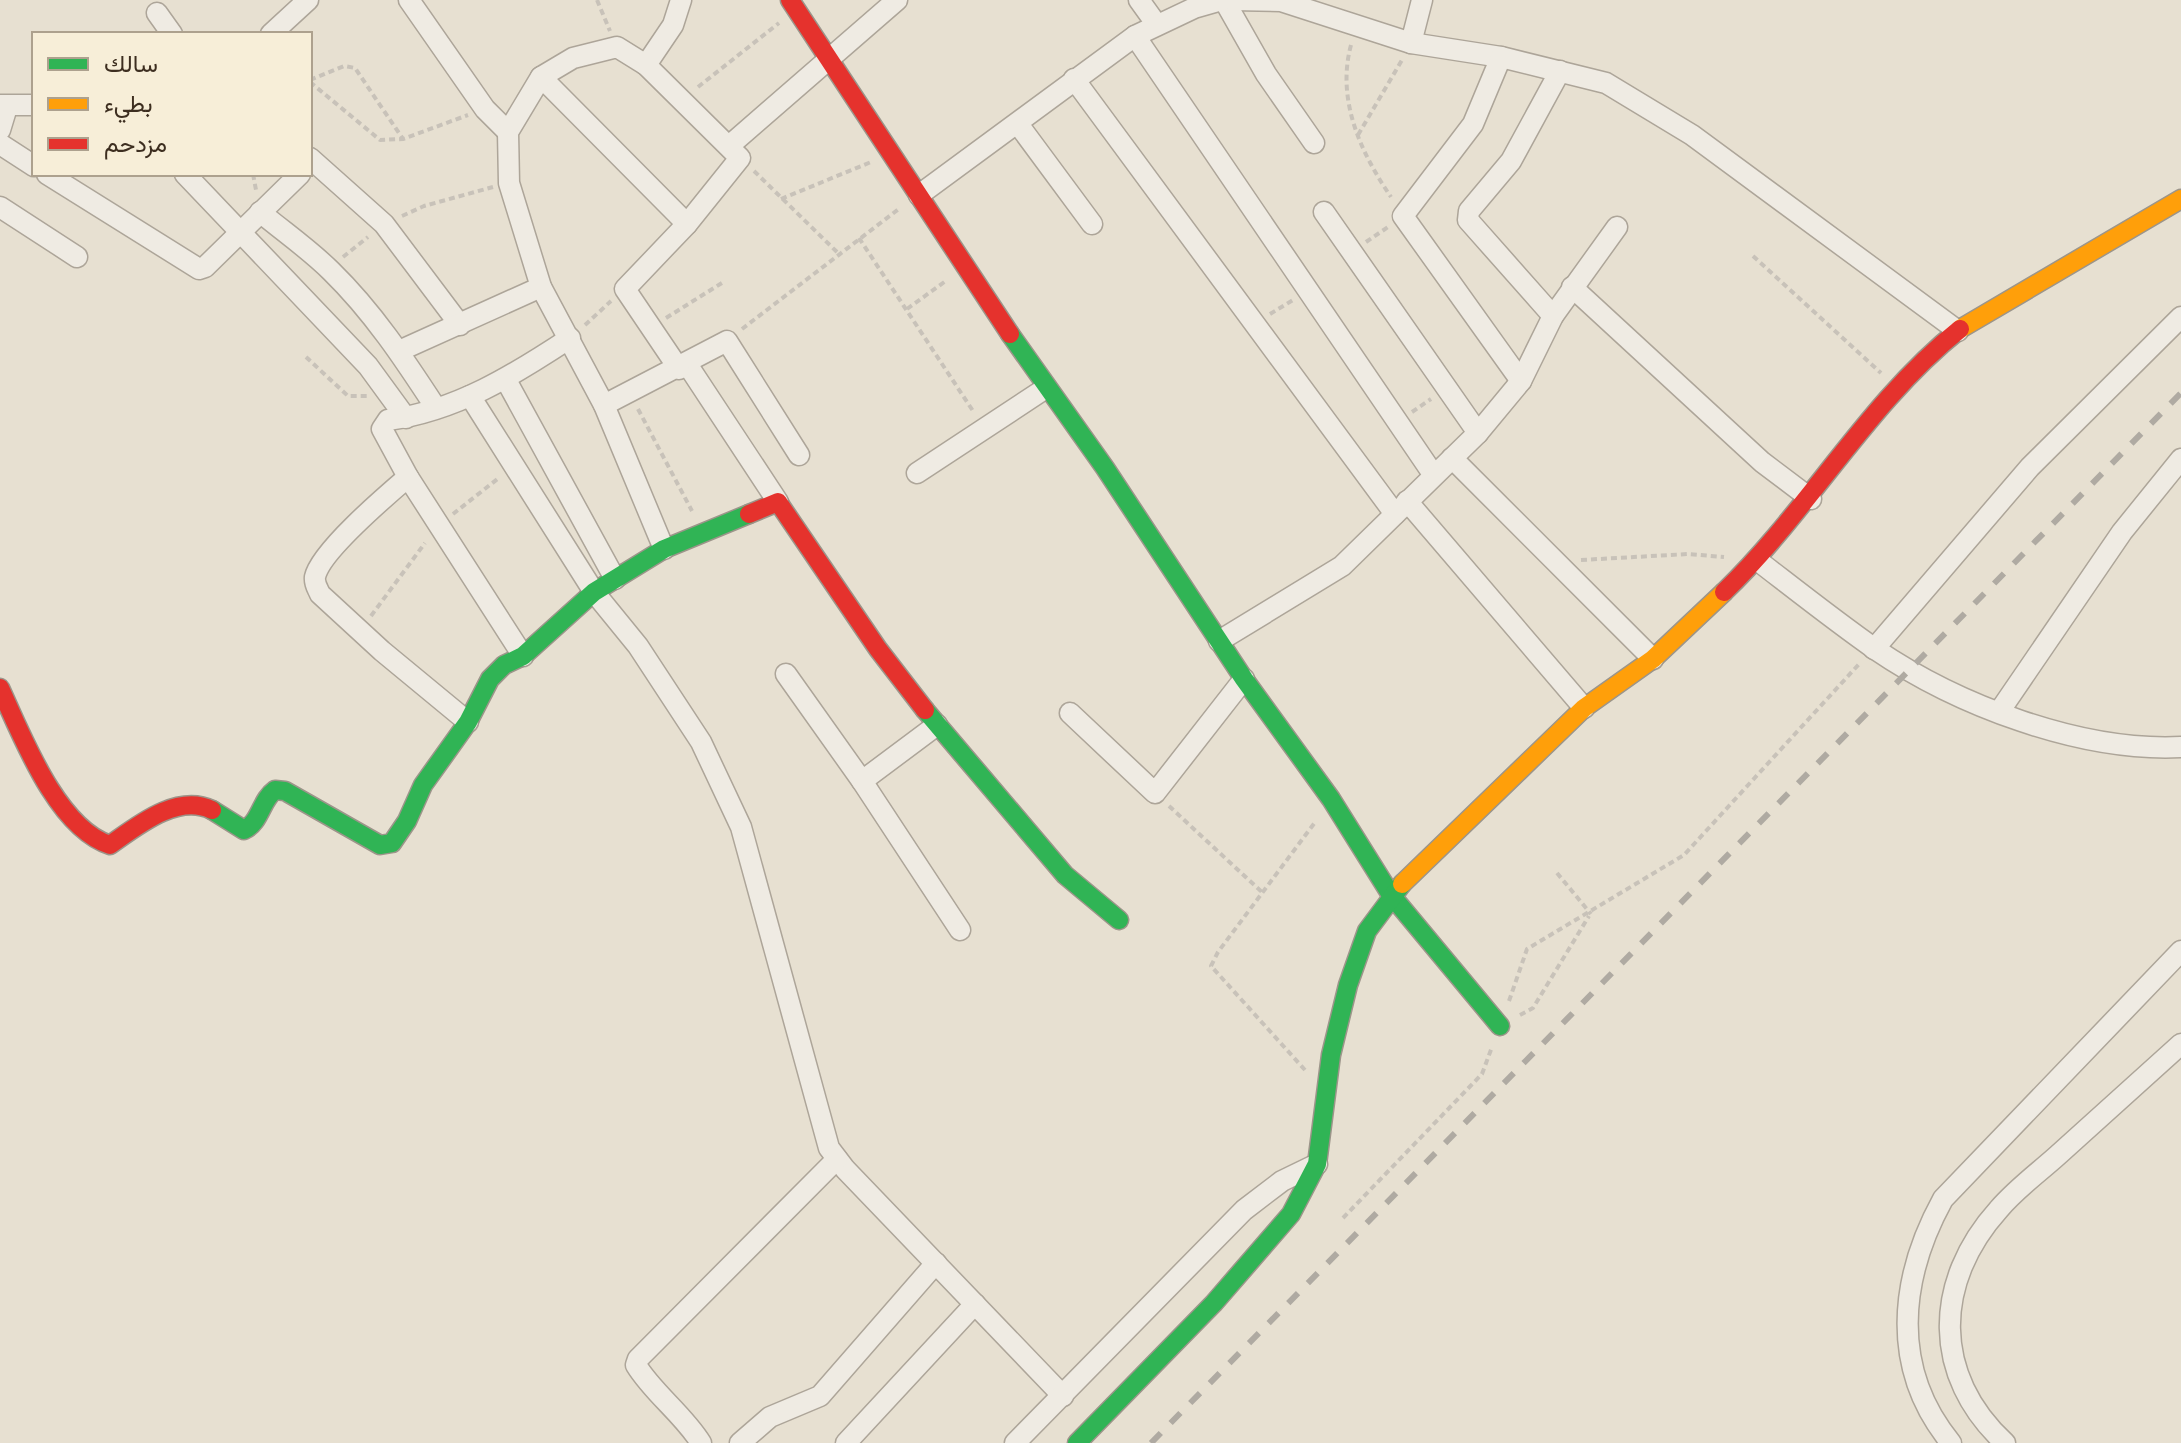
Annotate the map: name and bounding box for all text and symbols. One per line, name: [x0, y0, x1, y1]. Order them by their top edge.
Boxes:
legend: [32, 32, 312, 176]
text: سالك: [104, 50, 158, 78]
text: بطيء: [104, 90, 153, 123]
text: مزدحم: [104, 130, 167, 160]

